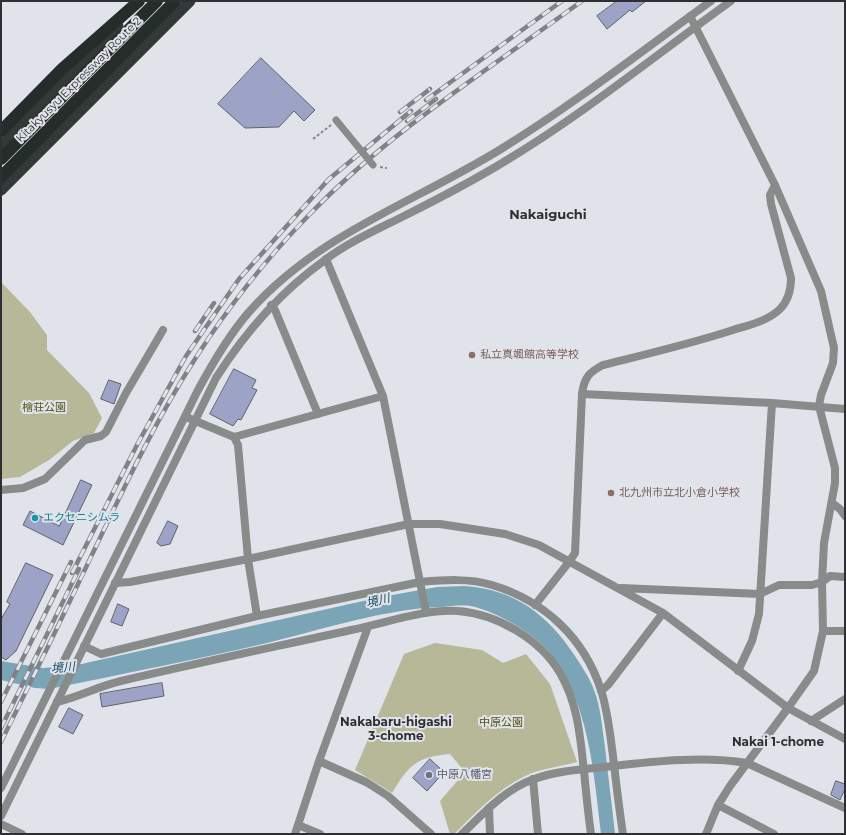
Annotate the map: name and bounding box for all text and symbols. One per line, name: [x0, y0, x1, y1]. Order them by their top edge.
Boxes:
street label: Kitakyusyu Expressway Route 2: [14, 15, 144, 145]
district label: Nakaiguchi: [509, 207, 587, 223]
place label: 私立真颯館高等学校: [480, 348, 579, 362]
marker: 私立真颯館高等学校: [467, 350, 477, 360]
park label: 檜荘公園: [22, 401, 66, 415]
place label: 北九州市立北小倉小学校: [619, 486, 740, 500]
marker: 北九州市立北小倉小学校: [606, 488, 616, 498]
place label: エクセニシムラ: [43, 511, 120, 525]
marker: エクセニシムラ: [30, 513, 40, 523]
water label: 境川: [365, 591, 391, 611]
water label: 境川: [50, 660, 76, 676]
district label: Nakabaru-higashi 3-chome: [340, 715, 452, 743]
park label: 中原公園: [479, 716, 523, 730]
district label: Nakai 1-chome: [732, 735, 824, 749]
place label: 中原八幡宮: [437, 768, 492, 782]
marker: 中原八幡宮: [424, 770, 434, 780]

